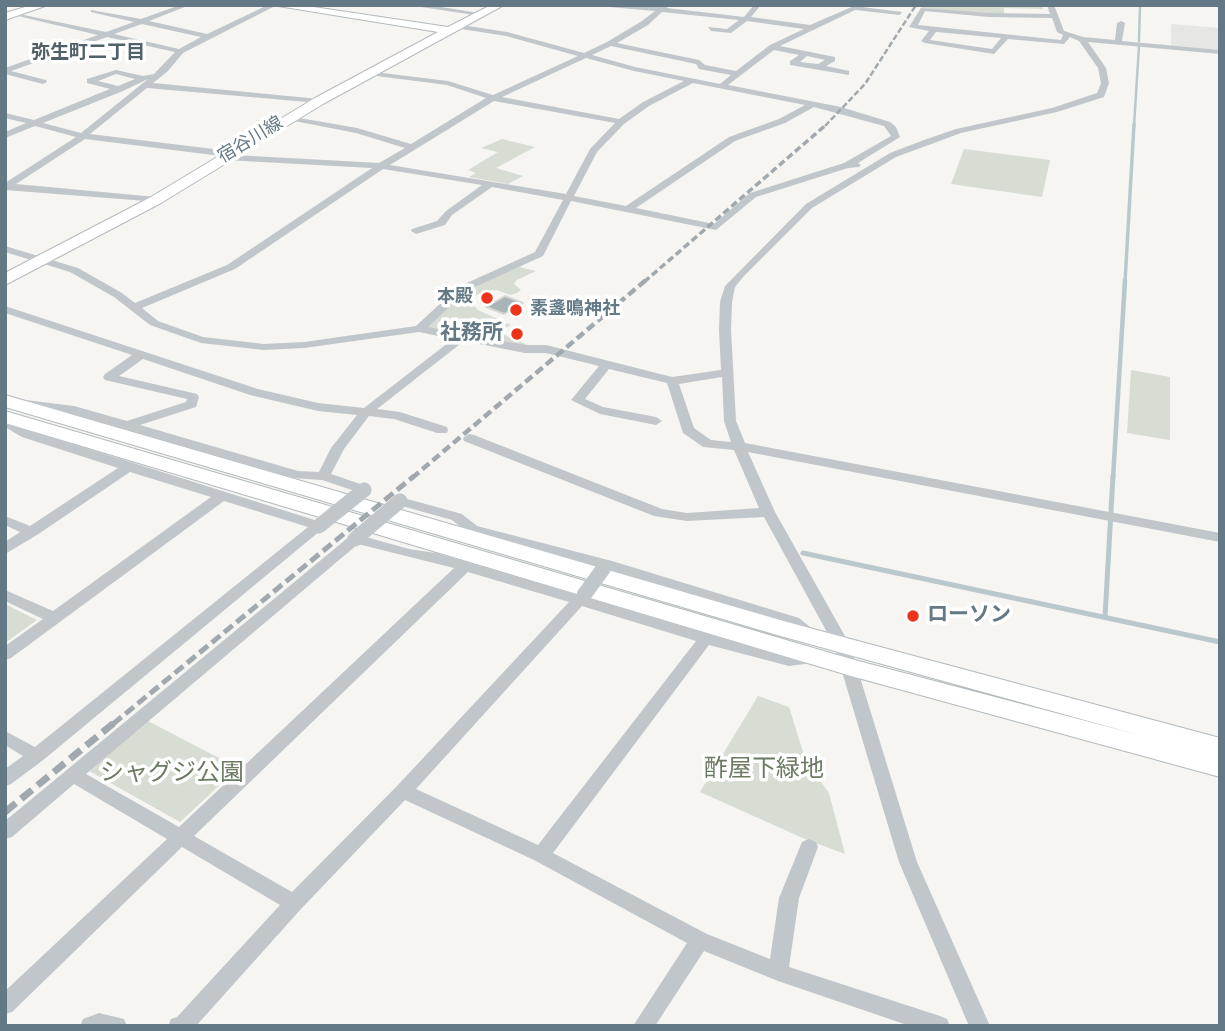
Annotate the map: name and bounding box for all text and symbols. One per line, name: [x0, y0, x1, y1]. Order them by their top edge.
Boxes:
district label: 弥生町二丁目: [31, 43, 145, 65]
street label: 宿谷川線: [215, 113, 287, 169]
place label: 本殿: [437, 287, 473, 309]
marker: 本殿: [479, 290, 495, 306]
place label: 素盞鳴神社: [530, 299, 620, 321]
marker: 素盞鳴神社: [508, 302, 524, 318]
place label: 社務所: [440, 321, 503, 347]
marker: 社務所: [509, 326, 525, 342]
place label: ローソン: [927, 603, 1011, 629]
marker: ローソン: [905, 608, 921, 624]
park label: 酢屋下緑地: [704, 757, 824, 785]
park label: シャグジ公園: [100, 761, 244, 789]

